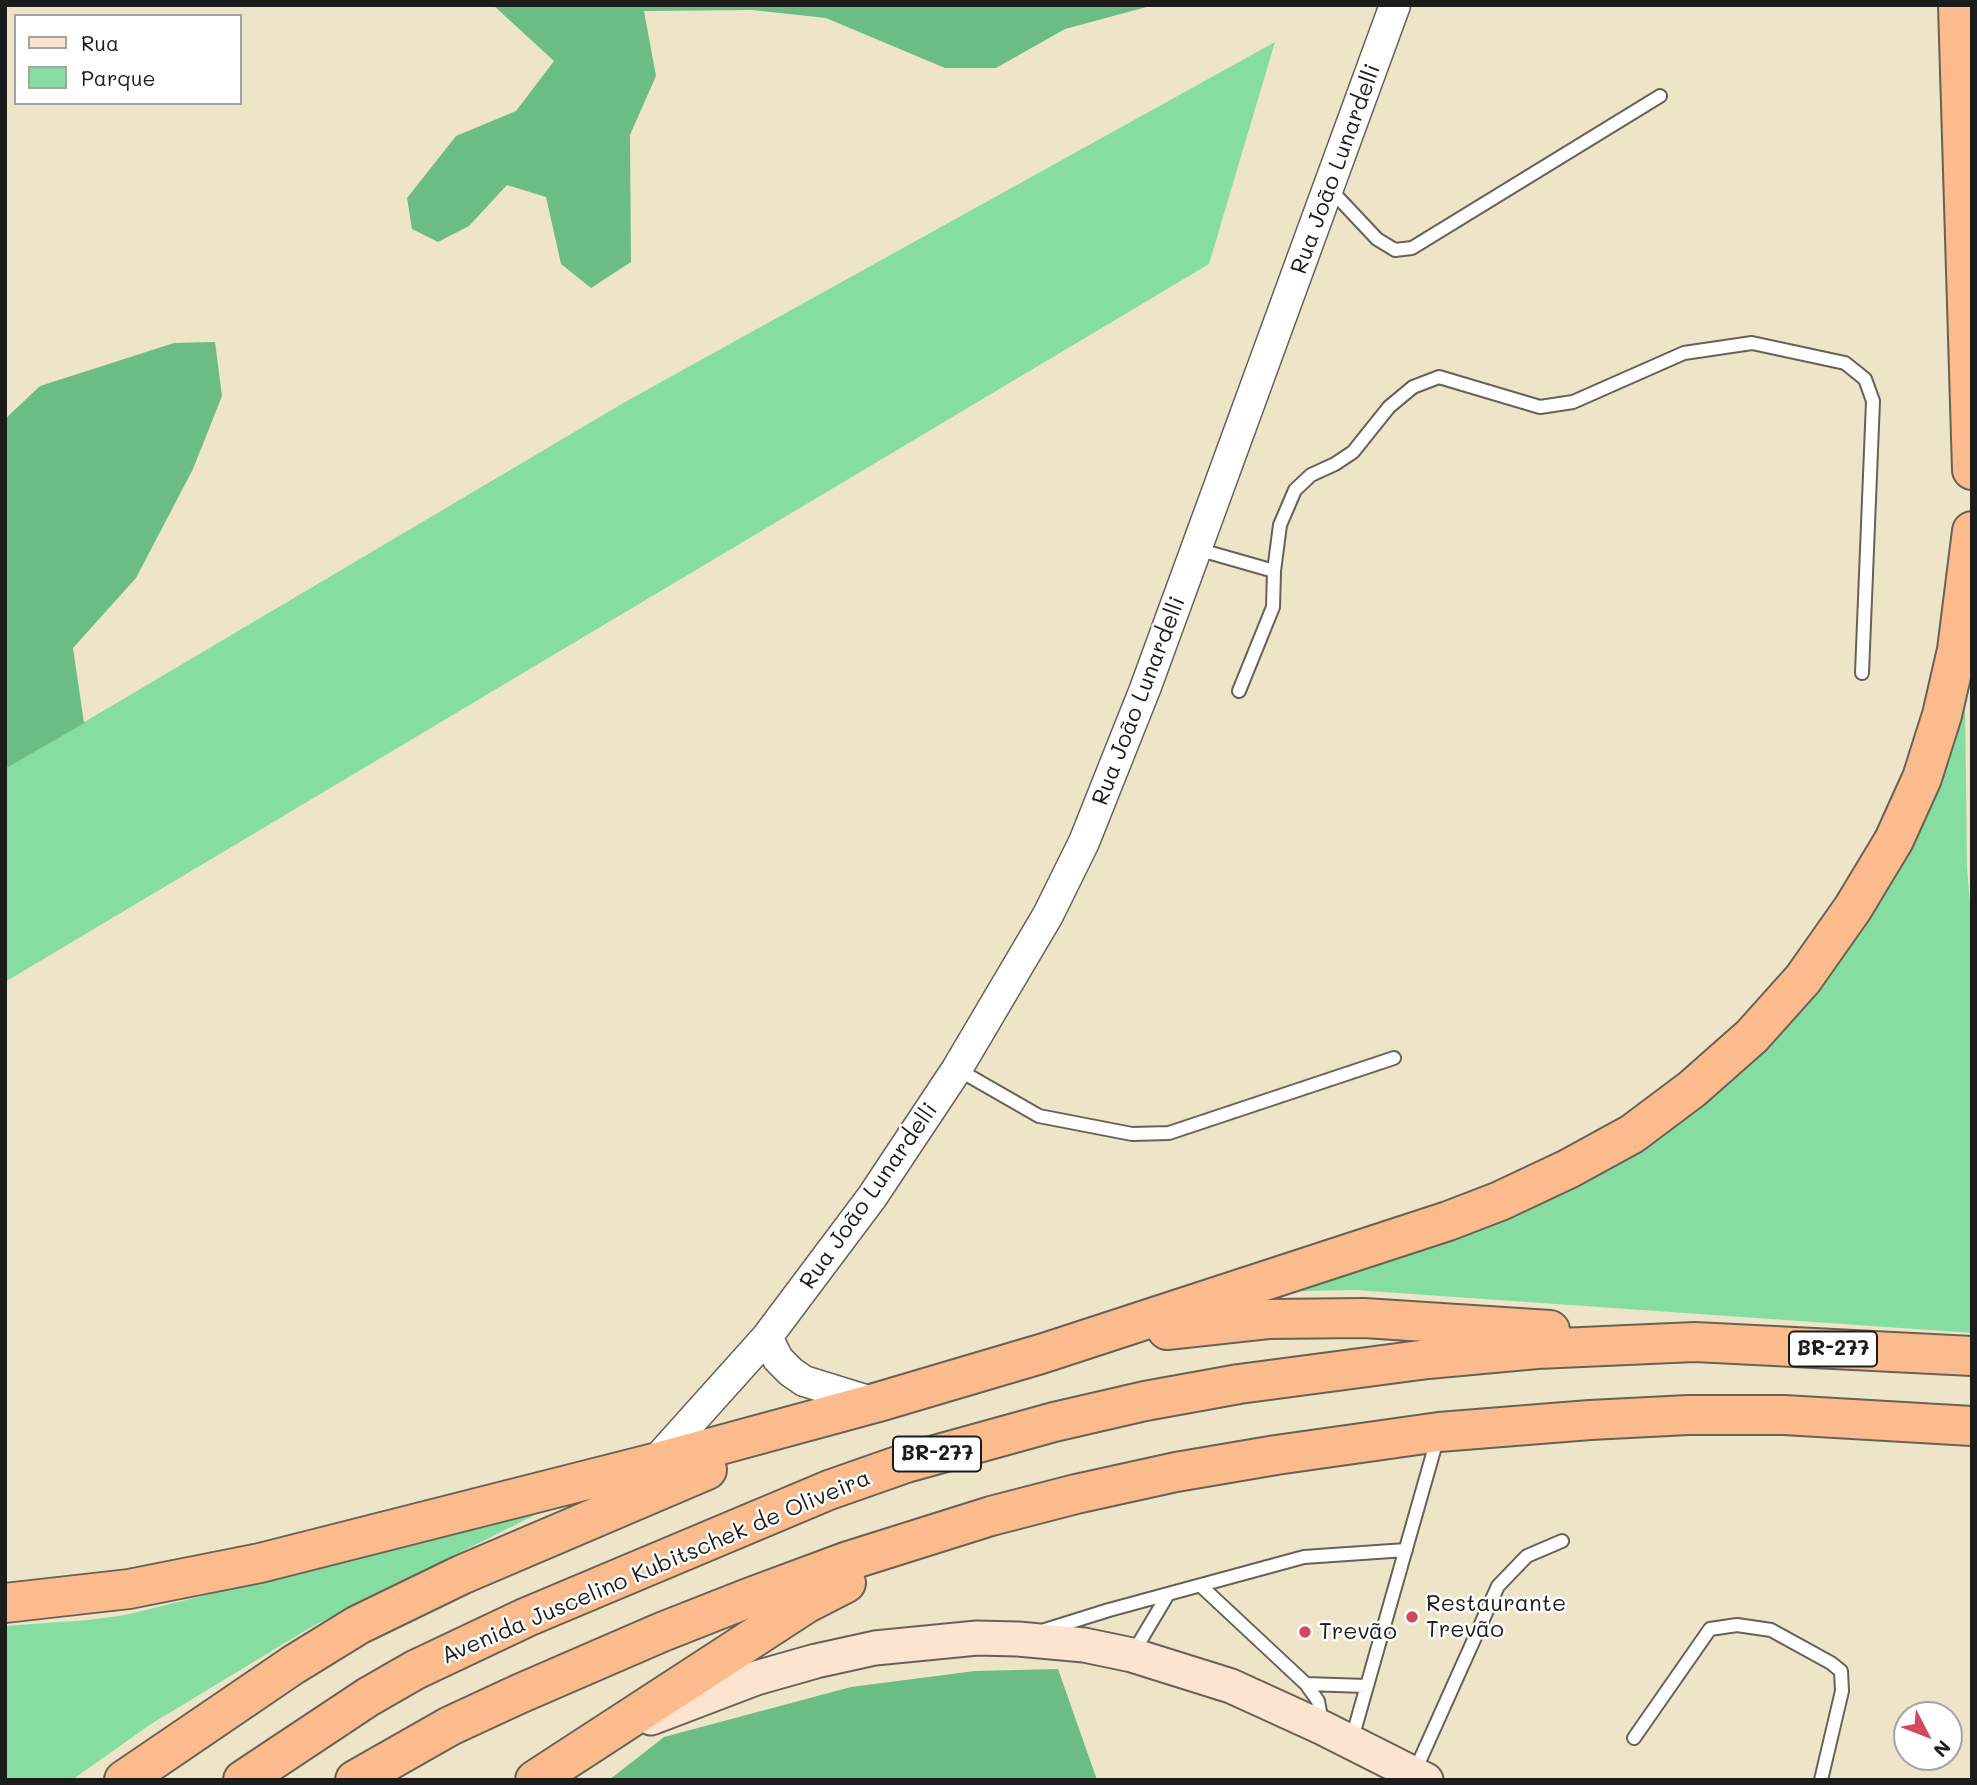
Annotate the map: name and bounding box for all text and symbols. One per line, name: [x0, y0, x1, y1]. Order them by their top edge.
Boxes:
legend: [14, 14, 242, 105]
text: Rua: [81, 29, 119, 56]
street label: Rua João Lunardelli: [1285, 60, 1387, 278]
text: Parque: [81, 64, 155, 91]
street label: Rua João Lunardelli: [1086, 593, 1192, 809]
street label: Rua João Lunardelli: [794, 1097, 944, 1295]
road number: BR-277: [1789, 1332, 1877, 1366]
road number: BR-277: [893, 1436, 981, 1472]
street label: Avenida Juscelino Kubitschek de Oliveira: [437, 1464, 875, 1670]
place label: Restaurante Trevão: [1426, 1590, 1566, 1644]
marker: Restaurante Trevão: [1404, 1609, 1420, 1625]
place label: Trevão: [1319, 1618, 1397, 1646]
marker: Trevão: [1297, 1624, 1313, 1640]
north arrow: [1893, 1701, 1963, 1771]
text: N: [1928, 1735, 1957, 1763]

